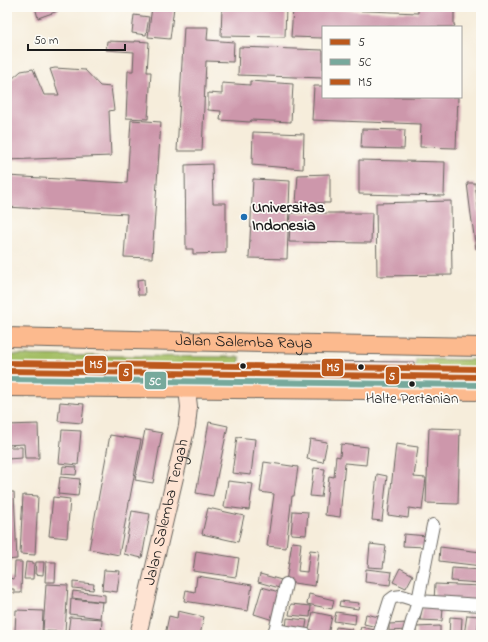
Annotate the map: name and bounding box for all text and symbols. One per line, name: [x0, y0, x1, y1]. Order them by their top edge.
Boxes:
scale bar: [28, 26, 125, 52]
legend: [322, 26, 462, 98]
text: 50 m: [34, 32, 58, 50]
text: 5: [358, 34, 365, 52]
text: 5C: [358, 54, 372, 72]
text: M5: [358, 74, 372, 92]
place label: Universitas Indonesia: [252, 196, 325, 238]
marker: Universitas Indonesia: [239, 212, 249, 222]
street label: Jalan Salemba Raya: [175, 329, 313, 356]
line badge: M5: [84, 355, 107, 374]
text: M5: [90, 357, 103, 373]
line badge: M5: [321, 358, 344, 377]
text: M5: [327, 360, 340, 376]
unlabelled marker: [238, 361, 248, 371]
unlabelled marker: [356, 362, 366, 372]
line badge: 5: [118, 363, 133, 382]
text: 5: [123, 365, 130, 381]
line badge: 5: [385, 366, 400, 385]
text: 5: [389, 369, 396, 385]
line badge: 5C: [144, 371, 167, 390]
text: 5C: [149, 374, 161, 390]
marker: Halte Pertanian: [407, 379, 417, 389]
place label: Halte Pertanian: [366, 388, 458, 410]
street label: Jalan Salemba Tengah: [138, 437, 196, 588]

